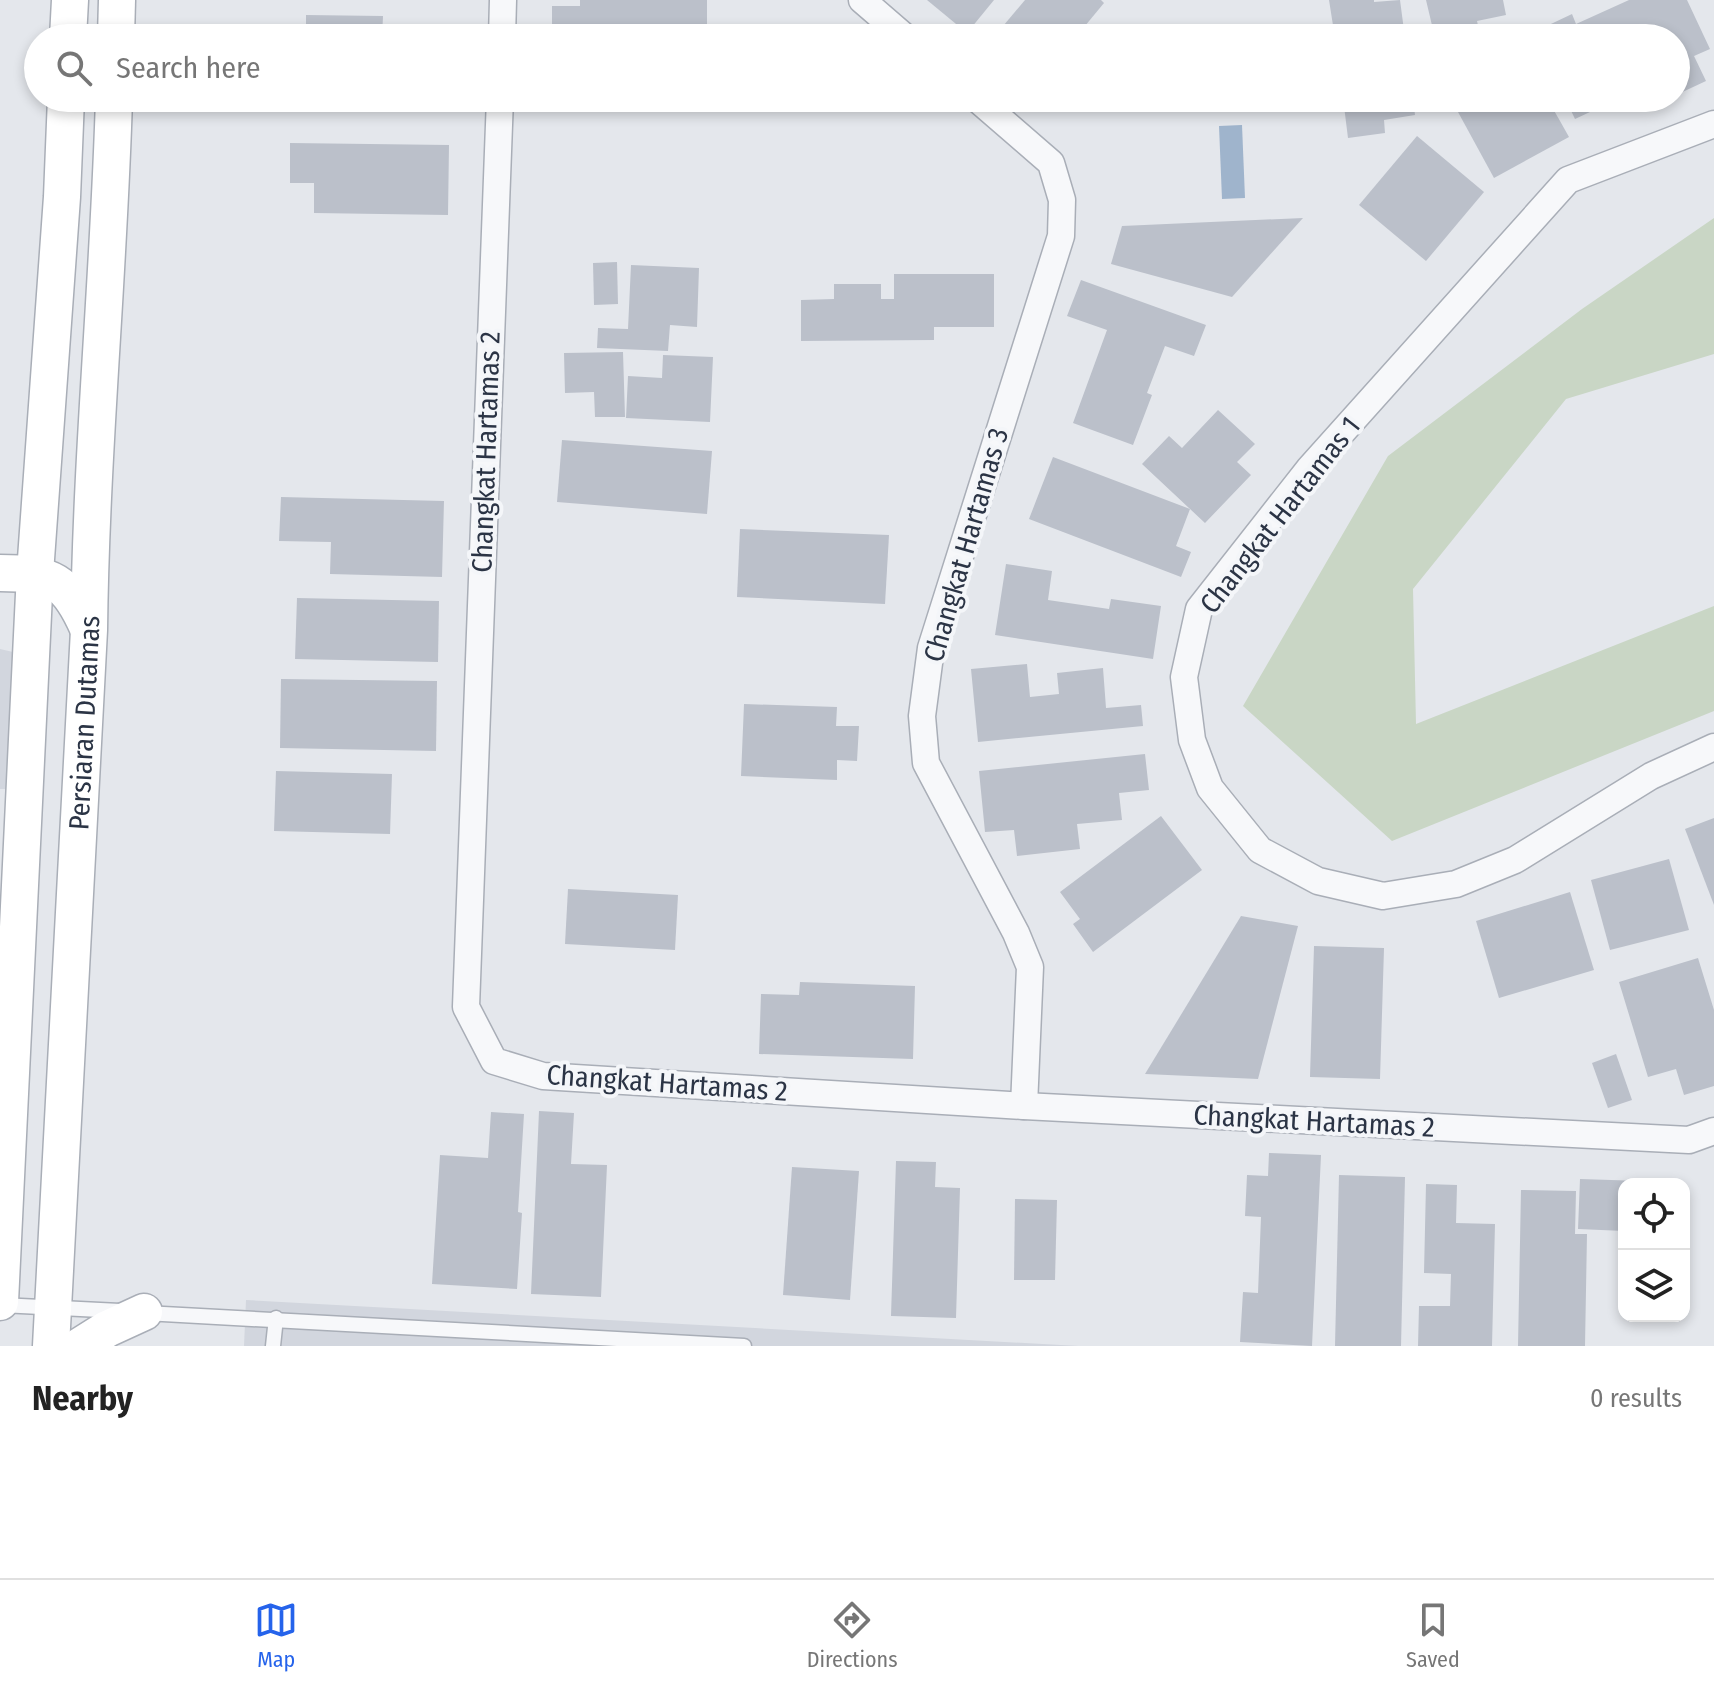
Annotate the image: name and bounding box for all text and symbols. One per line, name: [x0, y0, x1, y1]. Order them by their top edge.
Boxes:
search box: [24, 24, 1690, 112]
icon: search: [52, 46, 96, 90]
text: Search here: [116, 50, 261, 86]
street label: Changkat Hartamas 2: [465, 331, 507, 573]
street label: Changkat Hartamas 1: [1193, 410, 1367, 620]
street label: Changkat Hartamas 3: [917, 424, 1015, 666]
street label: Persiaran Dutamas: [62, 616, 106, 831]
street label: Changkat Hartamas 2: [545, 1058, 789, 1108]
street label: Changkat Hartamas 2: [1193, 1098, 1435, 1144]
map controls: [1618, 1178, 1690, 1322]
button: locate: [1618, 1178, 1690, 1250]
button: layers: [1618, 1250, 1690, 1322]
text: Nearby: [32, 1378, 133, 1419]
text: 0 results: [1590, 1383, 1682, 1414]
tab: Map: [254, 1598, 298, 1673]
tab: Directions: [807, 1598, 898, 1673]
tab: Saved: [1406, 1598, 1460, 1673]

